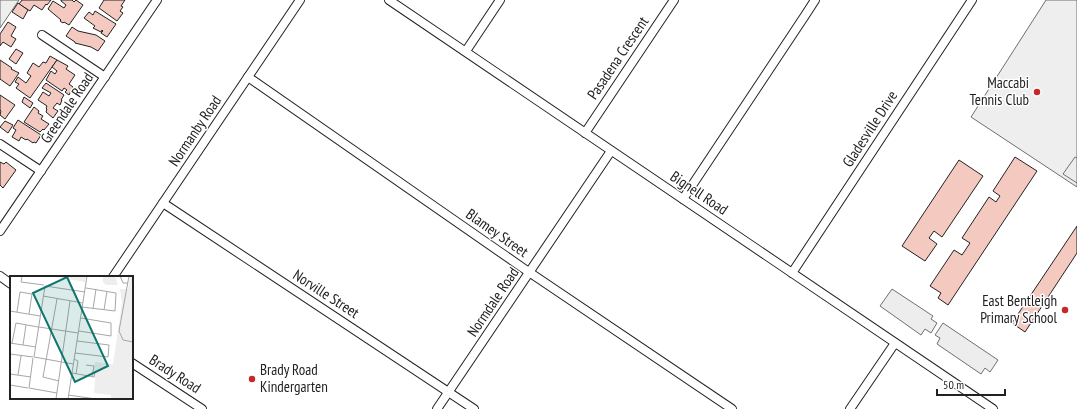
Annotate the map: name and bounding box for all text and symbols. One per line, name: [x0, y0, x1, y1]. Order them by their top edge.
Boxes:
street label: Pasadena Crescent: [583, 13, 652, 103]
street label: Greendale Road: [36, 69, 97, 147]
place label: Maccabi Tennis Club: [970, 73, 1029, 109]
street label: Gladesville Drive: [838, 87, 901, 171]
marker: Maccabi Tennis Club: [1032, 87, 1042, 97]
street label: Normanby Road: [164, 92, 225, 170]
street label: Bignell Road: [667, 166, 732, 219]
street label: Blamey Street: [462, 204, 532, 261]
street label: Normdale Road: [463, 263, 523, 340]
street label: Norville Street: [290, 265, 363, 322]
inset map: [10, 276, 133, 399]
place label: East Bentleigh Primary School: [980, 291, 1057, 327]
marker: East Bentleigh Primary School: [1060, 305, 1070, 315]
street label: Brady Road: [146, 350, 205, 397]
place label: Brady Road Kindergarten: [260, 360, 328, 396]
scale bar: [937, 371, 1005, 397]
marker: Brady Road Kindergarten: [247, 374, 257, 384]
text: 50 m: [943, 377, 964, 392]

